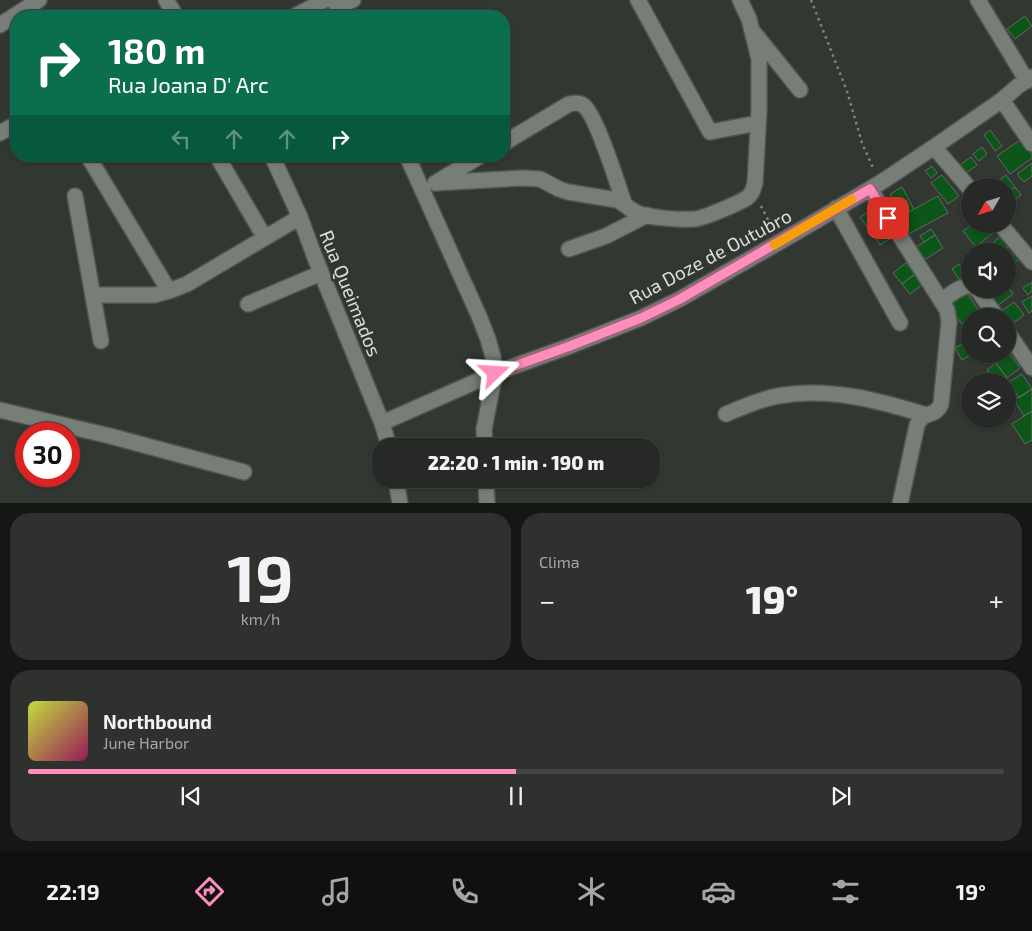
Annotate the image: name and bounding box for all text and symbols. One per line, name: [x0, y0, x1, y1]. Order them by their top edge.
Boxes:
text: 180 m: [108, 29, 205, 71]
icon: right: [25, 30, 90, 95]
text: Rua Joana D' Arc: [108, 71, 269, 97]
icon: left: [167, 125, 195, 153]
icon: ahead: [220, 125, 248, 153]
icon: ahead: [273, 125, 301, 153]
icon: right: [326, 125, 354, 153]
north arrow: [961, 178, 1016, 232]
map controls: [961, 178, 1016, 428]
pin: [867, 197, 909, 239]
street label: Rua Doze de Outubro: [625, 203, 795, 309]
icon: arrive: [874, 204, 902, 232]
street label: Rua Queimados: [315, 227, 387, 359]
button: sound: [961, 243, 1016, 298]
button: search: [961, 308, 1016, 363]
position arrow: [468, 346, 520, 398]
button: layers: [961, 373, 1016, 428]
speed limit sign: 30: [15, 422, 80, 487]
text: 22:20 · 1 min · 190 m: [428, 451, 604, 474]
text: 19: [227, 537, 294, 615]
text: Clima: [539, 552, 580, 571]
text: 19°: [746, 576, 798, 622]
text: −: [539, 583, 555, 617]
text: +: [989, 583, 1004, 617]
text: km/h: [241, 609, 280, 628]
text: Northbound: [103, 710, 212, 733]
text: June Harbor: [103, 733, 190, 752]
icon: previous: [177, 782, 205, 810]
icon: pause: [502, 782, 530, 810]
icon: next: [827, 782, 855, 810]
icon: directions: [192, 874, 227, 909]
icon: music: [319, 874, 354, 909]
icon: phone: [447, 874, 482, 909]
icon: climate: [574, 874, 609, 909]
icon: car: [701, 874, 736, 909]
icon: filters: [828, 874, 863, 909]
text: 22:19: [46, 878, 100, 904]
text: 19°: [956, 878, 986, 904]

